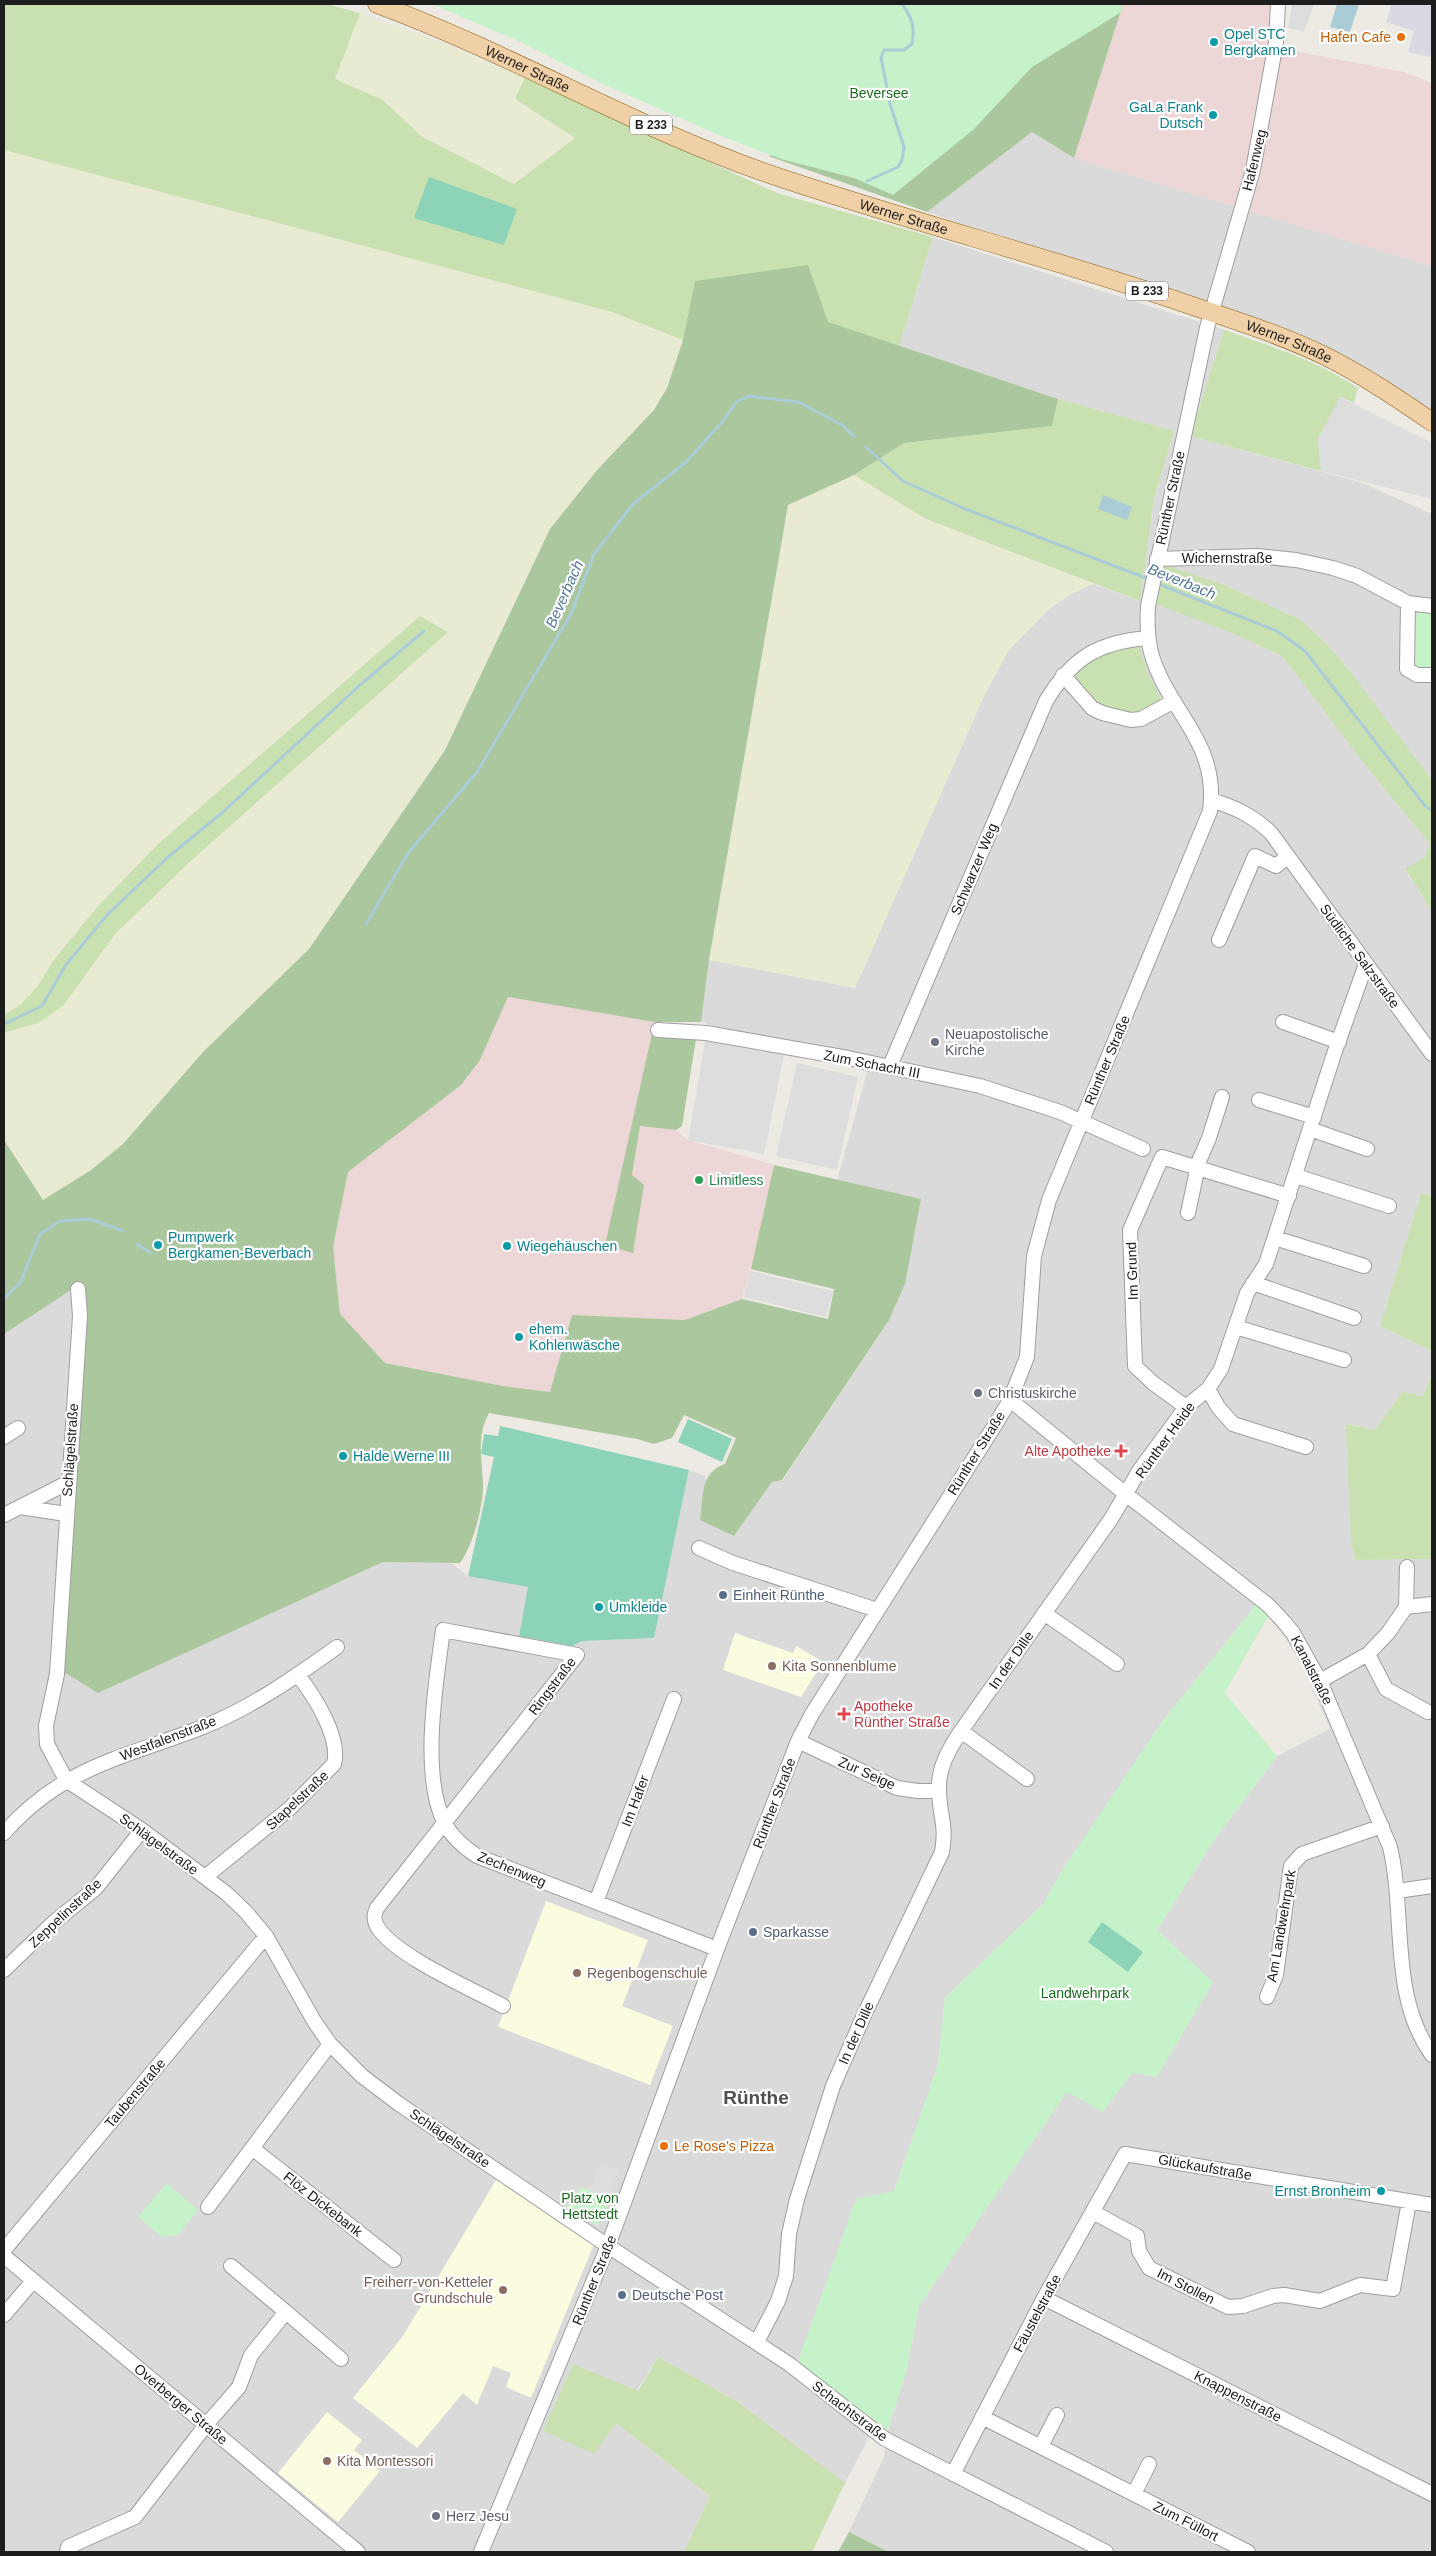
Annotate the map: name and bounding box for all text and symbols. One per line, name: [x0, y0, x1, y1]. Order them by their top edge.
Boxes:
place label: Opel STC Bergkamen: [1224, 26, 1296, 58]
place label: Hafen Cafe: [1320, 29, 1391, 45]
marker: Hafen Cafe: [1395, 31, 1407, 43]
marker: Opel STC Bergkamen: [1208, 36, 1220, 48]
street label: Werner Straße: [483, 42, 573, 96]
park label: Beversee: [849, 85, 909, 101]
place label: GaLa Frank Dutsch: [1129, 99, 1204, 131]
marker: GaLa Frank Dutsch: [1207, 109, 1219, 121]
road number: B 233: [630, 116, 672, 134]
street label: Hafenweg: [1239, 127, 1269, 193]
street label: Werner Straße: [858, 196, 950, 238]
road number: B 233: [1126, 282, 1168, 300]
street label: Werner Straße: [1244, 317, 1335, 366]
street label: Rünther Straße: [1152, 449, 1188, 546]
street label: Wichernstraße: [1181, 550, 1273, 566]
water label: Beverbach: [542, 558, 586, 630]
water label: Beverbach: [1146, 560, 1218, 602]
street label: Schwarzer Weg: [947, 821, 1001, 917]
street label: Südliche Salzstraße: [1317, 901, 1403, 1011]
street label: Rünther Straße: [1081, 1013, 1133, 1107]
place label: Neuapostolische Kirche: [945, 1026, 1049, 1058]
marker: Neuapostolische Kirche: [929, 1036, 941, 1048]
street label: Zum Schacht III: [822, 1047, 922, 1081]
place label: Limitless: [709, 1172, 763, 1188]
marker: Limitless: [693, 1174, 705, 1186]
place label: Pumpwerk Bergkamen-Beverbach: [168, 1229, 311, 1261]
place label: Wiegehäuschen: [517, 1238, 617, 1254]
marker: Pumpwerk Bergkamen-Beverbach: [152, 1239, 164, 1251]
marker: Wiegehäuschen: [501, 1240, 513, 1252]
street label: Im Grund: [1123, 1242, 1141, 1300]
place label: ehem. Kohlenwäsche: [529, 1321, 620, 1353]
marker: ehem. Kohlenwäsche: [513, 1331, 525, 1343]
place label: Christuskirche: [988, 1385, 1077, 1401]
marker: Christuskirche: [972, 1387, 984, 1399]
street label: Rünther Heide: [1132, 1399, 1198, 1481]
street label: Schlägelstraße: [59, 1403, 81, 1497]
street label: Rünther Straße: [944, 1408, 1008, 1498]
place label: Alte Apotheke: [1025, 1443, 1111, 1459]
marker: Alte Apotheke: [1115, 1445, 1127, 1457]
place label: Halde Werne III: [353, 1448, 450, 1464]
marker: Halde Werne III: [337, 1450, 349, 1462]
place label: Einheit Rünthe: [733, 1587, 825, 1603]
marker: Einheit Rünthe: [717, 1589, 729, 1601]
place label: Umkleide: [609, 1599, 668, 1615]
marker: Umkleide: [593, 1601, 605, 1613]
street label: In der Dille: [985, 1628, 1037, 1692]
street label: Kanalstraße: [1288, 1633, 1336, 1707]
street label: Ringstraße: [525, 1654, 579, 1718]
place label: Kita Sonnenblume: [782, 1658, 897, 1674]
marker: Kita Sonnenblume: [766, 1660, 778, 1672]
place label: Apotheke Rünther Straße: [854, 1698, 950, 1730]
marker: Apotheke Rünther Straße: [838, 1708, 850, 1720]
street label: Westfalenstraße: [118, 1712, 219, 1764]
street label: Zur Seige: [836, 1753, 898, 1793]
street label: Rünther Straße: [749, 1755, 799, 1851]
street label: Stapelstraße: [263, 1767, 332, 1833]
street label: Im Hafer: [618, 1773, 652, 1829]
street label: Schlägelstraße: [117, 1810, 202, 1878]
street label: Zechenweg: [475, 1848, 549, 1890]
street label: Am Landwehrpark: [1263, 1868, 1299, 1983]
street label: Zeppelinstraße: [25, 1875, 105, 1951]
place label: Sparkasse: [763, 1924, 829, 1940]
marker: Sparkasse: [747, 1926, 759, 1938]
place label: Regenbogenschule: [587, 1965, 708, 1981]
marker: Regenbogenschule: [571, 1967, 583, 1979]
park label: Landwehrpark: [1041, 1985, 1130, 2001]
street label: In der Dille: [835, 1999, 877, 2067]
street label: Taubenstraße: [101, 2055, 169, 2131]
district label: Rünthe: [723, 2087, 789, 2108]
street label: Schlägelstraße: [407, 2105, 493, 2171]
place label: Le Rose's Pizza: [674, 2138, 774, 2154]
marker: Le Rose's Pizza: [658, 2140, 670, 2152]
street label: Glückaufstraße: [1157, 2151, 1253, 2183]
street label: Flöz Dickebank: [280, 2168, 366, 2240]
place label: Ernst Bronheim: [1275, 2183, 1371, 2199]
marker: Ernst Bronheim: [1375, 2185, 1387, 2197]
park label: Platz von Hettstedt: [561, 2190, 619, 2222]
street label: Rünther Straße: [569, 2232, 619, 2327]
street label: Im Stollen: [1155, 2265, 1217, 2307]
street label: Fäustelstraße: [1010, 2271, 1064, 2355]
place label: Freiherr-von-Ketteler Grundschule: [364, 2274, 493, 2306]
marker: Freiherr-von-Ketteler Grundschule: [497, 2284, 509, 2296]
place label: Deutsche Post: [632, 2287, 723, 2303]
marker: Deutsche Post: [616, 2289, 628, 2301]
street label: Overberger Straße: [131, 2360, 231, 2448]
street label: Knappenstraße: [1192, 2367, 1284, 2425]
street label: Schachtstraße: [809, 2377, 891, 2445]
place label: Kita Montessori: [337, 2453, 433, 2469]
marker: Kita Montessori: [321, 2455, 333, 2467]
street label: Zum Füllort: [1151, 2498, 1221, 2544]
place label: Herz Jesu: [446, 2508, 509, 2524]
marker: Herz Jesu: [430, 2510, 442, 2522]

